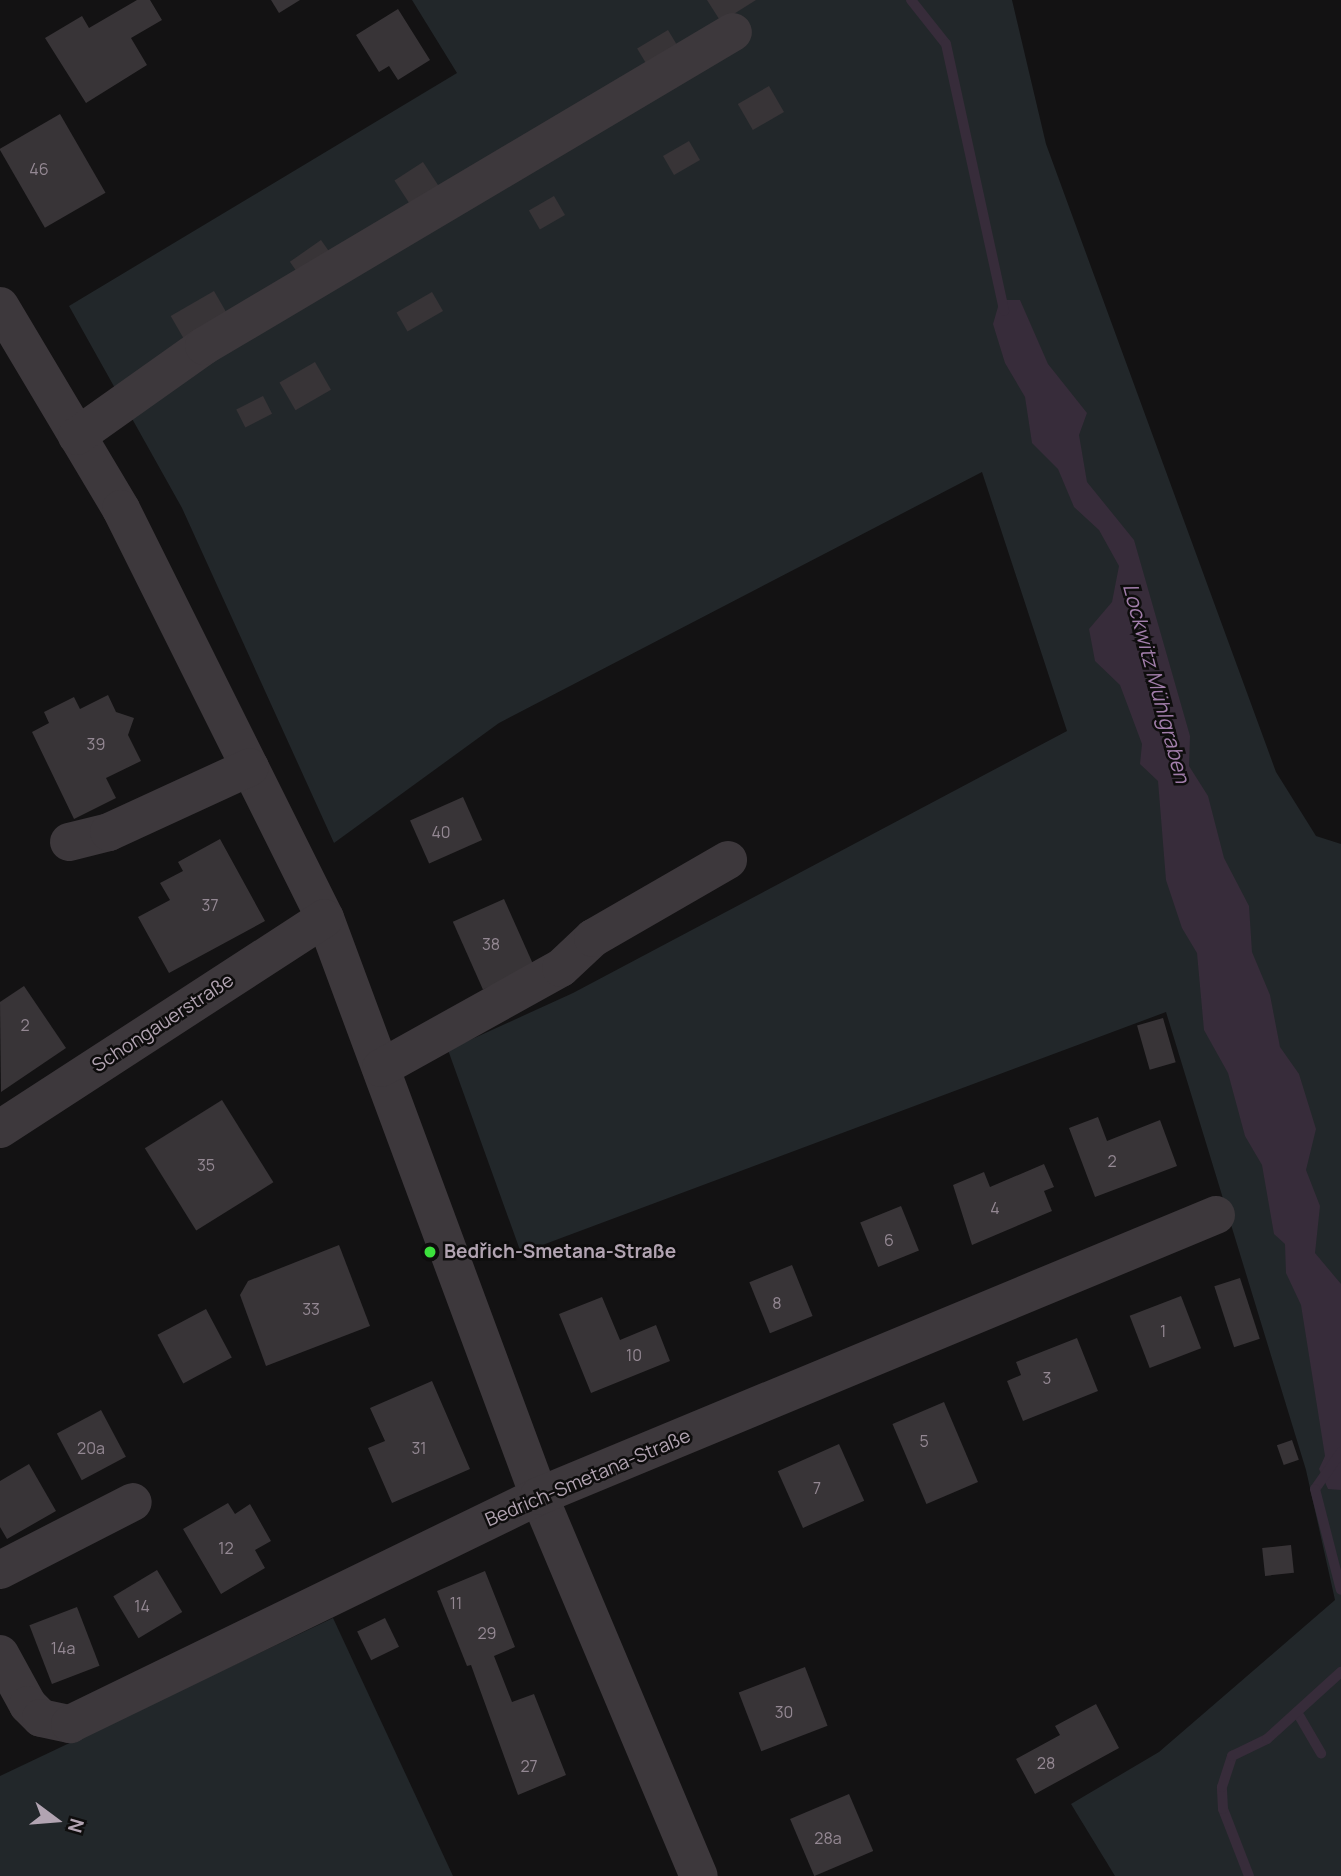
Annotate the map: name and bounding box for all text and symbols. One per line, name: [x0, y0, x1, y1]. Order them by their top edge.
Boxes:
house number: 46: [29, 159, 49, 179]
water label: Lockwitz Mühlgraben: [1118, 580, 1196, 786]
house number: 39: [87, 734, 105, 754]
house number: 40: [431, 822, 451, 842]
house number: 37: [202, 895, 218, 915]
house number: 38: [482, 934, 500, 954]
street label: Schongauerstraße: [88, 969, 238, 1077]
house number: 2: [20, 1015, 30, 1035]
house number: 2: [1107, 1151, 1117, 1171]
house number: 35: [197, 1155, 215, 1175]
house number: 4: [990, 1198, 1000, 1218]
house number: 6: [884, 1230, 894, 1250]
place label: Bedřich-Smetana-Straße: [444, 1241, 676, 1263]
marker: Bedřich-Smetana-Straße: [422, 1244, 438, 1260]
house number: 8: [772, 1293, 782, 1313]
house number: 33: [302, 1299, 320, 1319]
house number: 1: [1160, 1321, 1166, 1341]
house number: 10: [626, 1345, 642, 1365]
house number: 3: [1043, 1368, 1051, 1388]
street label: Bedrich-Smetana-Straße: [482, 1424, 694, 1532]
house number: 5: [919, 1431, 929, 1451]
house number: 20a: [77, 1438, 105, 1458]
house number: 31: [411, 1438, 427, 1458]
house number: 7: [813, 1478, 821, 1498]
house number: 12: [218, 1538, 234, 1558]
house number: 11: [450, 1593, 462, 1613]
house number: 14: [134, 1596, 150, 1616]
house number: 29: [477, 1623, 497, 1643]
house number: 14a: [51, 1638, 75, 1658]
house number: 30: [775, 1702, 793, 1722]
house number: 28: [1037, 1753, 1055, 1773]
house number: 27: [520, 1756, 538, 1776]
north arrow: [21, 1785, 91, 1855]
text: N: [62, 1816, 91, 1836]
house number: 28a: [814, 1828, 842, 1848]

